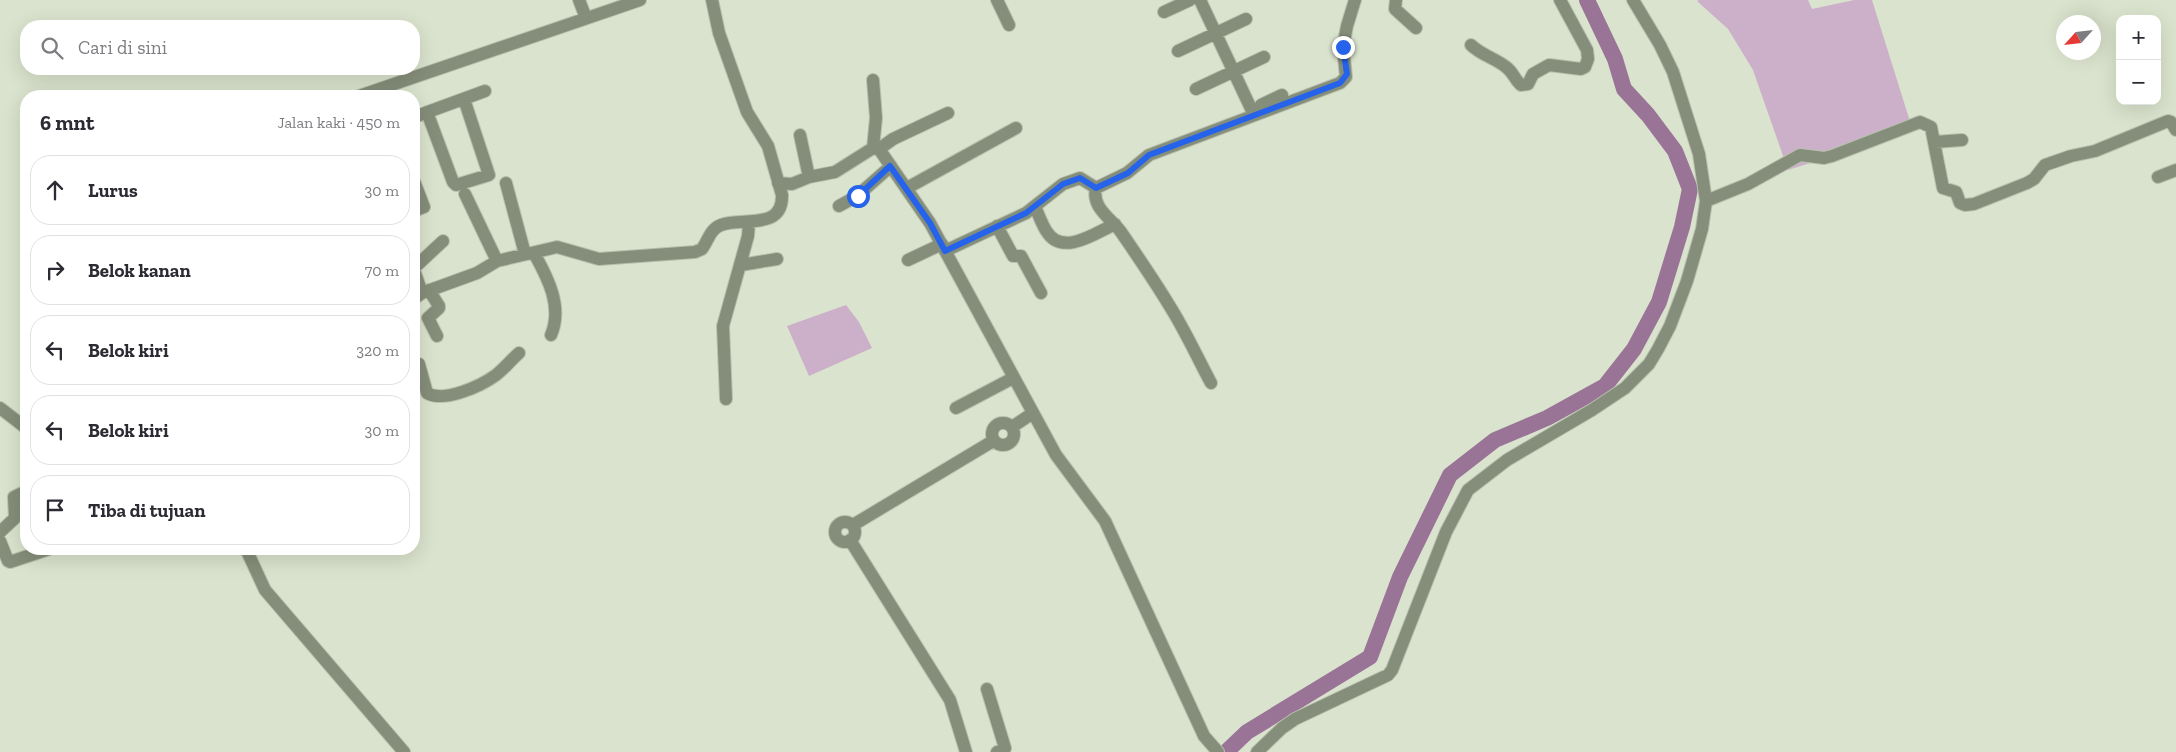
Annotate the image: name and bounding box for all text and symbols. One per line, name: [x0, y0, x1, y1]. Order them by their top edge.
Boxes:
north arrow: [2056, 15, 2101, 60]
map controls: [2116, 15, 2161, 105]
button: +: [2116, 15, 2161, 60]
search box: [20, 20, 420, 75]
icon: search: [38, 34, 66, 62]
text: Cari di sini: [78, 36, 167, 59]
route end: [1332, 36, 1355, 59]
button: −: [2116, 60, 2161, 105]
text: 6 mnt: [40, 110, 94, 135]
text: Jalan kaki · 450 m: [278, 113, 400, 132]
icon: ahead: [41, 176, 69, 204]
text: Lurus: [88, 179, 138, 202]
text: 30 m: [365, 181, 399, 200]
route start: [847, 185, 870, 208]
icon: right: [41, 256, 69, 284]
text: Belok kanan: [88, 259, 191, 282]
text: 70 m: [365, 261, 399, 280]
icon: left: [41, 336, 69, 364]
text: Belok kiri: [88, 339, 169, 362]
text: 320 m: [356, 341, 399, 360]
icon: left: [41, 416, 69, 444]
text: Belok kiri: [88, 419, 169, 442]
text: 30 m: [365, 421, 399, 440]
icon: arrive: [41, 496, 69, 524]
text: Tiba di tujuan: [88, 499, 205, 522]

